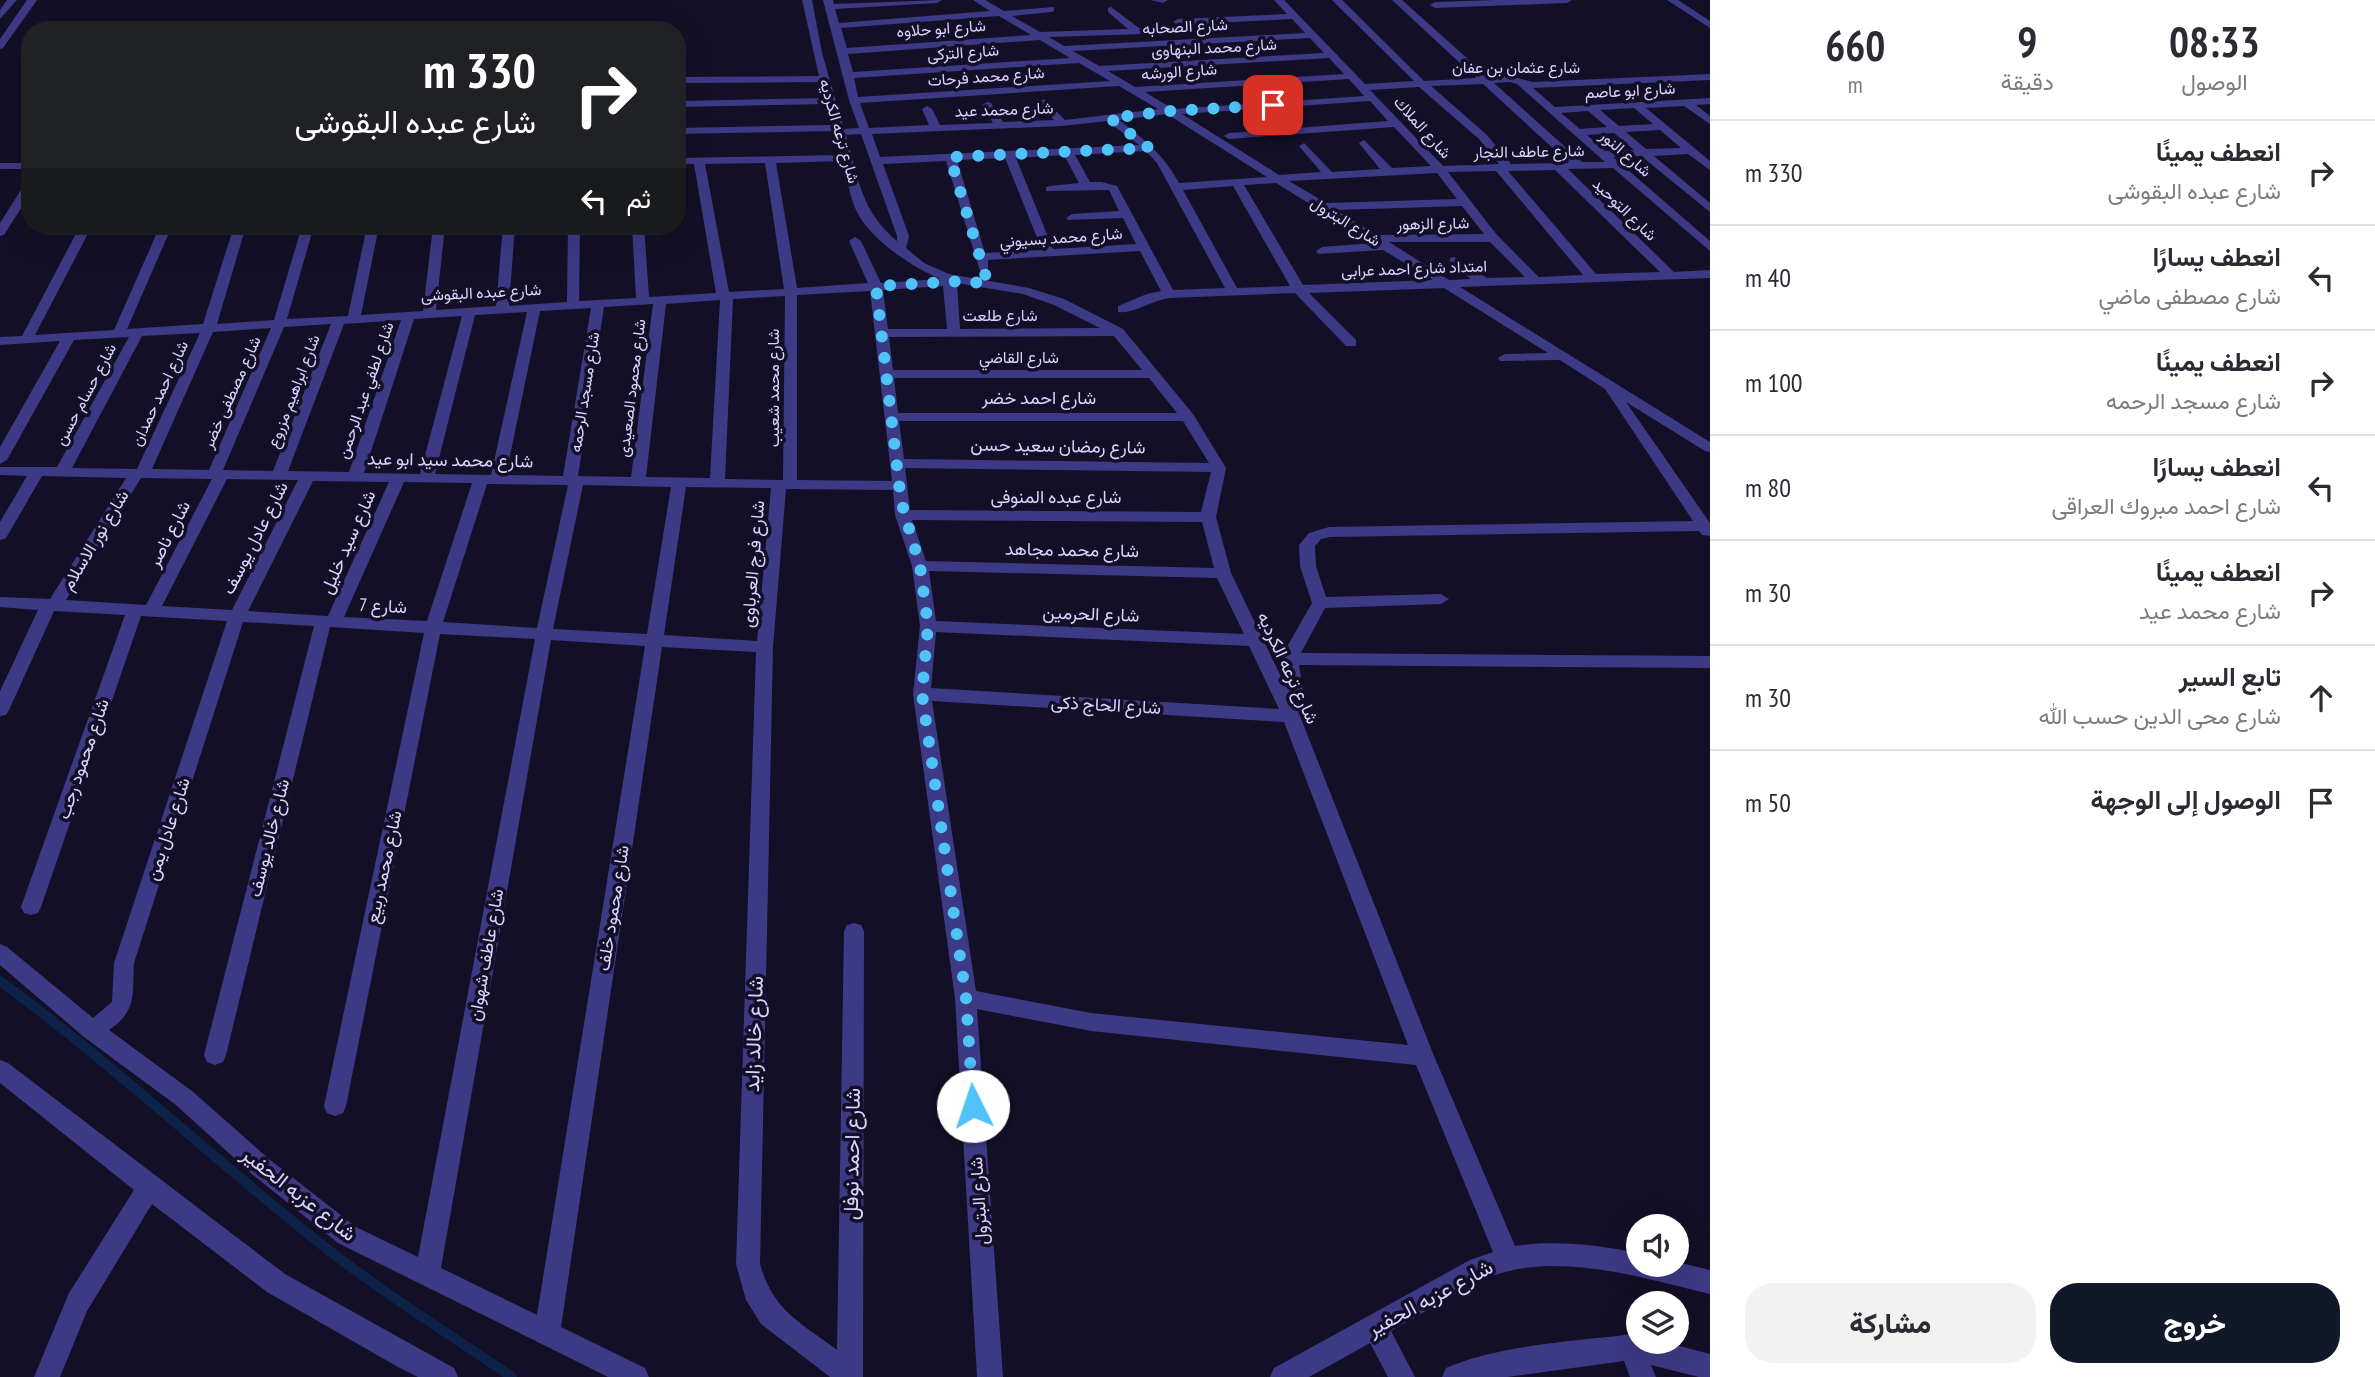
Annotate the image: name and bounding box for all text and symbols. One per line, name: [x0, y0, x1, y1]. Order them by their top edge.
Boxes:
street label: شارع الصحابه: [1142, 14, 1228, 40]
text: 9: [2017, 14, 2037, 69]
text: 08:33: [2169, 14, 2260, 69]
street label: شارع ابو حلاوه: [896, 15, 986, 43]
text: 660: [1825, 18, 1885, 73]
street label: شارع محمد البنهاوى: [1151, 34, 1277, 62]
text: 330 m: [423, 38, 536, 102]
street label: شارع التركى: [926, 40, 1000, 66]
icon: right: [560, 49, 651, 140]
street label: شارع عثمان بن عفان: [1452, 57, 1580, 79]
street label: شارع الورشه: [1140, 58, 1218, 86]
street label: شارع محمد فرحات: [927, 62, 1045, 92]
text: دقيقة: [2001, 67, 2054, 96]
text: الوصول: [2181, 67, 2248, 96]
text: m: [1848, 70, 1863, 99]
pin: [1243, 75, 1303, 135]
street label: شارع ترعه الكرديه: [814, 76, 864, 186]
street label: شارع ابو عاصم: [1584, 78, 1676, 104]
icon: arrive: [1254, 86, 1292, 124]
street label: شارع الملاك: [1388, 92, 1456, 164]
street label: شارع محمد عيد: [954, 97, 1054, 123]
text: شارع عبده البقوشى: [294, 100, 536, 142]
street label: شارع النور: [1594, 124, 1656, 182]
text: انعطف يمينًا: [2156, 135, 2281, 168]
street label: شارع عاطف النجار: [1472, 140, 1585, 164]
icon: right: [2302, 154, 2340, 192]
text: 330 m: [1745, 156, 1803, 189]
street label: شارع التوحيد: [1587, 173, 1661, 246]
text: شارع عبده البقوشى: [2107, 176, 2281, 205]
icon: left: [575, 182, 613, 220]
text: ثم: [627, 182, 651, 215]
street label: شارع البترول: [1306, 192, 1385, 252]
street label: شارع الزهور: [1396, 212, 1469, 236]
street label: شارع محمد بسيوني: [999, 223, 1123, 255]
text: انعطف يسارًا: [2153, 240, 2281, 273]
street label: امتداد شارع احمد عرابى: [1341, 255, 1487, 283]
icon: left: [2302, 259, 2340, 297]
text: 40 m: [1745, 261, 1791, 294]
street label: شارع عبده البقوشى: [420, 279, 542, 307]
text: شارع مصطفى ماضي: [2099, 281, 2281, 310]
street label: شارع طلعت: [962, 305, 1038, 327]
street label: شارع محمود الصعيدى: [613, 318, 651, 459]
street label: شارع لطفي عبد الرحمن: [332, 319, 402, 462]
street label: شارع محمد شعيب: [763, 329, 785, 447]
street label: شارع مسجد الرحمه: [565, 330, 605, 454]
street label: شارع ابراهيم مزروع: [262, 331, 326, 451]
street label: شارع مصطفى خضر: [197, 333, 267, 453]
street label: شارع احمد حمدان: [126, 337, 194, 450]
street label: شارع حسام حسن: [50, 340, 122, 449]
text: انعطف يمينًا: [2156, 345, 2281, 378]
street label: شارع القاضي: [979, 347, 1059, 371]
icon: right: [2302, 364, 2340, 402]
text: 100 m: [1745, 366, 1803, 399]
street label: شارع احمد خضر: [981, 386, 1096, 410]
text: شارع مسجد الرحمه: [2106, 386, 2281, 415]
street label: شارع رمضان سعيد حسن: [970, 432, 1146, 460]
street label: شارع محمد سيد ابو عيد: [367, 447, 533, 473]
text: انعطف يسارًا: [2153, 450, 2281, 483]
icon: left: [2302, 469, 2340, 507]
text: 80 m: [1745, 471, 1791, 504]
street label: شارع عادل يوسف: [216, 478, 294, 598]
street label: شارع نور الاسلام: [56, 485, 134, 595]
street label: شارع عبده المنوفى: [990, 485, 1122, 509]
street label: شارع سيد خليل: [314, 486, 382, 598]
text: شارع احمد مبروك العراقى: [2051, 491, 2281, 520]
street label: شارع ناصر: [142, 497, 196, 572]
street label: شارع فرج العرباوى: [735, 499, 771, 629]
street label: شارع محمد مجاهد: [1005, 537, 1139, 563]
text: انعطف يمينًا: [2156, 555, 2281, 588]
icon: right: [2302, 574, 2340, 612]
text: 30 m: [1745, 576, 1791, 609]
street label: شارع 7: [358, 593, 408, 619]
text: شارع محمد عيد: [2139, 596, 2281, 625]
street label: شارع الحرمين: [1042, 600, 1140, 628]
street label: شارع ترعه الكرديه: [1251, 608, 1325, 728]
text: تابع السير: [2179, 660, 2281, 693]
icon: ahead: [2302, 679, 2340, 717]
text: 30 m: [1745, 681, 1791, 714]
street label: شارع الحاج ذكى: [1050, 690, 1162, 720]
street label: شارع محمود رجب: [51, 695, 115, 823]
text: شارع محى الدين حسب الله: [2038, 701, 2281, 730]
street label: شارع عادل يمن: [140, 774, 196, 884]
street label: شارع خالد يوسف: [243, 776, 295, 900]
text: الوصول إلى الوجهة: [2091, 783, 2281, 816]
icon: arrive: [2302, 784, 2340, 822]
text: 50 m: [1745, 786, 1791, 819]
street label: شارع محمد ربيع: [360, 808, 408, 926]
street label: شارع محمود خلف: [591, 843, 635, 973]
street label: شارع عاطف شهوان: [463, 887, 509, 1023]
street label: شارع خالد زايد: [738, 975, 770, 1093]
position arrow: [936, 1069, 1010, 1143]
street label: شارع احمد نوفل: [837, 1088, 867, 1220]
street label: شارع عزبه الحفير: [235, 1140, 362, 1248]
street label: شارع البترول: [964, 1156, 994, 1246]
map controls: [1626, 1214, 1689, 1354]
button: sound: [1626, 1214, 1689, 1277]
street label: شارع عزبه الحفير: [1361, 1253, 1498, 1343]
button: مشاركة: [1745, 1283, 2036, 1363]
button: خروج: [2050, 1283, 2340, 1363]
button: layers: [1626, 1291, 1689, 1354]

